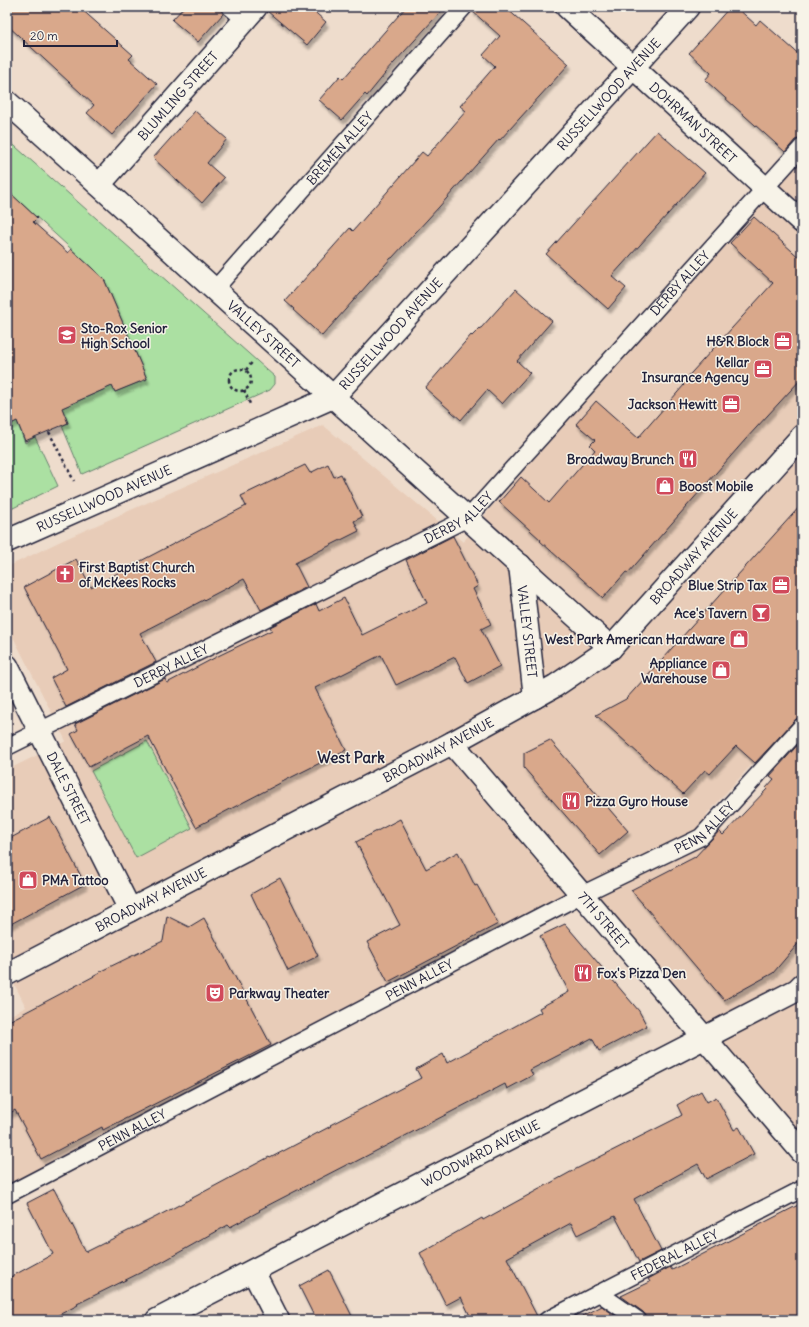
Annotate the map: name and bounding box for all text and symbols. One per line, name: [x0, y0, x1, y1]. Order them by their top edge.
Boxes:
scale bar: [24, 22, 117, 48]
text: 20 m: [30, 28, 58, 43]
street label: RUSSELLWOOD AVENUE: [553, 34, 664, 154]
street label: BLUMLING STREET: [134, 48, 222, 144]
street label: DOHRMAN STREET: [646, 78, 740, 167]
street label: BREMEN ALLEY: [303, 108, 376, 188]
street label: DERBY ALLEY: [646, 247, 713, 319]
street label: RUSSELLWOOD AVENUE: [335, 274, 446, 393]
street label: VALLEY STREET: [224, 297, 304, 372]
place label: Sto-Rox Senior High School: [81, 320, 168, 352]
school or university icon: Sto-Rox Senior High School: [56, 324, 78, 346]
office icon: H&R Block: [772, 330, 794, 352]
place label: H&R Block: [706, 333, 769, 350]
place label: Kellar Insurance Agency: [642, 354, 750, 386]
office icon: Kellar Insurance Agency: [752, 358, 774, 380]
office icon: Jackson Hewitt: [720, 393, 742, 415]
place label: Jackson Hewitt: [628, 396, 718, 413]
restaurant icon: Broadway Brunch: [677, 448, 699, 470]
place label: Broadway Brunch: [567, 451, 674, 468]
street label: RUSSELLWOOD AVENUE: [34, 461, 174, 535]
shop icon: Boost Mobile: [654, 475, 676, 497]
place label: Boost Mobile: [679, 478, 753, 495]
street label: DERBY ALLEY: [421, 488, 496, 547]
street label: BROADWAY AVENUE: [646, 505, 741, 608]
place label: First Baptist Church of McKees Rocks: [79, 559, 195, 591]
church icon: First Baptist Church of McKees Rocks: [54, 563, 76, 585]
office icon: Blue Strip Tax: [770, 574, 792, 596]
place label: Blue Strip Tax: [688, 577, 768, 594]
street label: VALLEY STREET: [514, 585, 541, 679]
bar icon: Ace's Tavern: [750, 602, 772, 624]
place label: Ace's Tavern: [674, 605, 747, 622]
shop icon: West Park American Hardware: [728, 628, 750, 650]
place label: West Park American Hardware: [545, 631, 725, 648]
street label: DERBY ALLEY: [131, 640, 211, 691]
place label: Appliance Warehouse: [641, 655, 707, 687]
shop icon: Appliance Warehouse: [710, 659, 732, 681]
street label: BROADWAY AVENUE: [380, 713, 497, 786]
district label: West Park: [317, 748, 385, 767]
street label: DALE STREET: [43, 749, 94, 828]
restaurant icon: Pizza Gyro House: [560, 790, 582, 812]
place label: Pizza Gyro House: [585, 793, 688, 810]
street label: PENN ALLEY: [671, 798, 738, 857]
street label: BROADWAY AVENUE: [92, 863, 210, 935]
shop icon: PMA Tattoo: [17, 869, 39, 891]
place label: PMA Tattoo: [42, 872, 109, 889]
street label: 7TH STREET: [574, 888, 633, 952]
street label: PENN ALLEY: [382, 955, 456, 1004]
restaurant icon: Fox's Pizza Den: [572, 962, 594, 984]
place label: Fox's Pizza Den: [597, 965, 687, 982]
theatre icon: Parkway Theater: [204, 982, 226, 1004]
place label: Parkway Theater: [229, 985, 330, 1002]
street label: PENN ALLEY: [95, 1105, 169, 1154]
street label: WOODWARD AVENUE: [418, 1115, 543, 1191]
street label: FEDERAL ALLEY: [628, 1225, 721, 1284]

